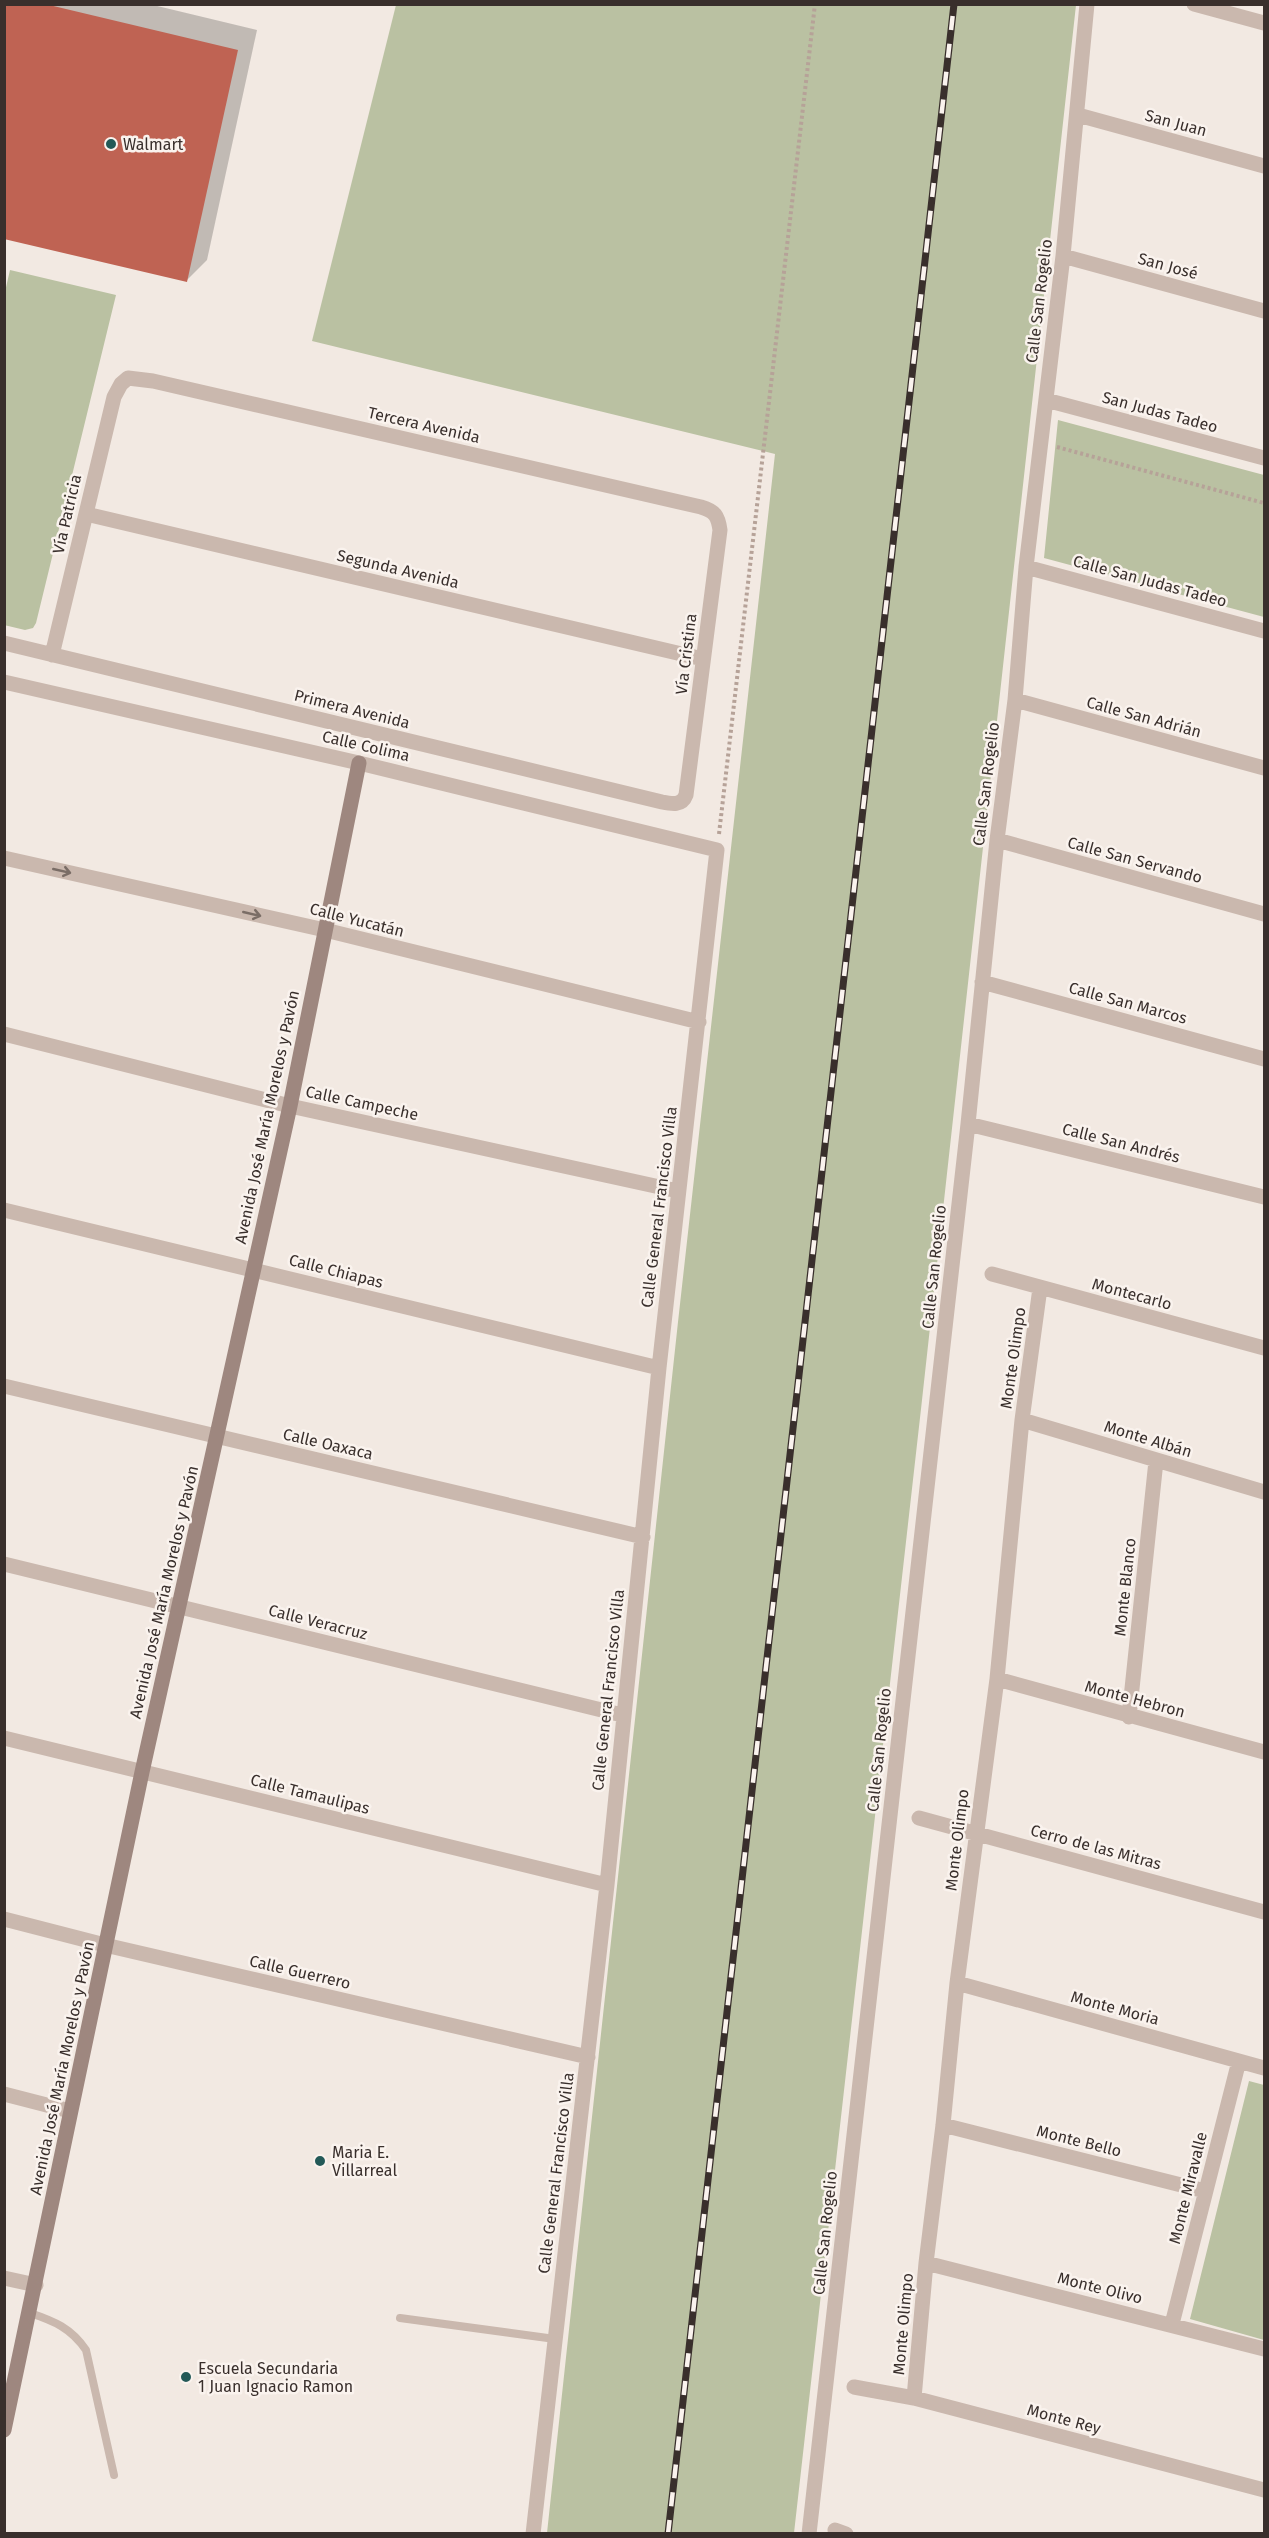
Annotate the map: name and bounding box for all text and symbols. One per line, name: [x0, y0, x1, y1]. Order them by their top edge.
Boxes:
street label: San Juan: [1143, 106, 1209, 140]
place label: Walmart: [123, 135, 184, 154]
marker: Walmart: [104, 137, 118, 151]
street label: Calle San Rogelio: [1022, 238, 1056, 364]
street label: San José: [1136, 249, 1200, 283]
street label: San Judas Tadeo: [1100, 387, 1220, 437]
street label: Tercera Avenida: [366, 403, 482, 447]
street label: Vía Patricia: [49, 472, 85, 556]
street label: Segunda Avenida: [335, 546, 461, 592]
street label: Calle San Judas Tadeo: [1071, 551, 1229, 611]
street label: Vía Cristina: [672, 612, 700, 696]
street label: Primera Avenida: [292, 685, 412, 733]
street label: Calle San Adrián: [1084, 693, 1204, 741]
street label: Calle San Rogelio: [969, 721, 1003, 847]
street label: Calle Colima: [320, 727, 412, 765]
street label: Calle San Servando: [1065, 833, 1205, 887]
one-way arrow: [52, 866, 71, 878]
street label: Calle Yucatán: [308, 899, 406, 941]
one-way arrow: [242, 909, 261, 920]
street label: Calle San Marcos: [1067, 978, 1189, 1028]
street label: Avenida José María Morelos y Pavón: [231, 988, 303, 1246]
street label: Calle Campeche: [304, 1082, 420, 1124]
street label: Calle General Francisco Villa: [637, 1105, 681, 1309]
street label: Calle San Andrés: [1060, 1119, 1182, 1167]
street label: Calle San Rogelio: [918, 1204, 950, 1330]
street label: Calle Chiapas: [287, 1250, 385, 1292]
street label: Montecarlo: [1090, 1274, 1174, 1314]
street label: Monte Olimpo: [996, 1306, 1030, 1410]
street label: Monte Albán: [1102, 1417, 1194, 1461]
street label: Calle Oaxaca: [281, 1424, 375, 1464]
street label: Avenida José María Morelos y Pavón: [126, 1464, 202, 1720]
street label: Monte Blanco: [1110, 1537, 1140, 1637]
street label: Calle General Francisco Villa: [588, 1588, 628, 1792]
street label: Calle Veracruz: [267, 1601, 369, 1643]
street label: Monte Hebron: [1083, 1676, 1187, 1722]
street label: Calle San Rogelio: [863, 1687, 895, 1813]
street label: Calle Tamaulipas: [248, 1770, 372, 1818]
street label: Monte Olimpo: [941, 1788, 973, 1892]
street label: Cerro de las Mitras: [1029, 1820, 1163, 1874]
street label: Avenida José María Morelos y Pavón: [26, 1939, 98, 2197]
street label: Calle Guerrero: [248, 1951, 352, 1993]
street label: Monte Moria: [1069, 1987, 1161, 2029]
street label: Calle General Francisco Villa: [534, 2071, 578, 2275]
street label: Monte Bello: [1035, 2121, 1123, 2161]
street label: Monte Miravalle: [1165, 2130, 1211, 2246]
place label: Maria E. Villarreal: [332, 2143, 397, 2180]
marker: Maria E. Villarreal: [313, 2154, 327, 2168]
street label: Calle San Rogelio: [809, 2170, 841, 2296]
street label: Monte Olivo: [1055, 2268, 1145, 2308]
street label: Monte Olimpo: [889, 2272, 917, 2376]
place label: Escuela Secundaria 1 Juan Ignacio Ramon: [198, 2359, 353, 2396]
marker: Escuela Secundaria 1 Juan Ignacio Ramon: [179, 2370, 193, 2384]
street label: Monte Rey: [1025, 2400, 1103, 2438]

